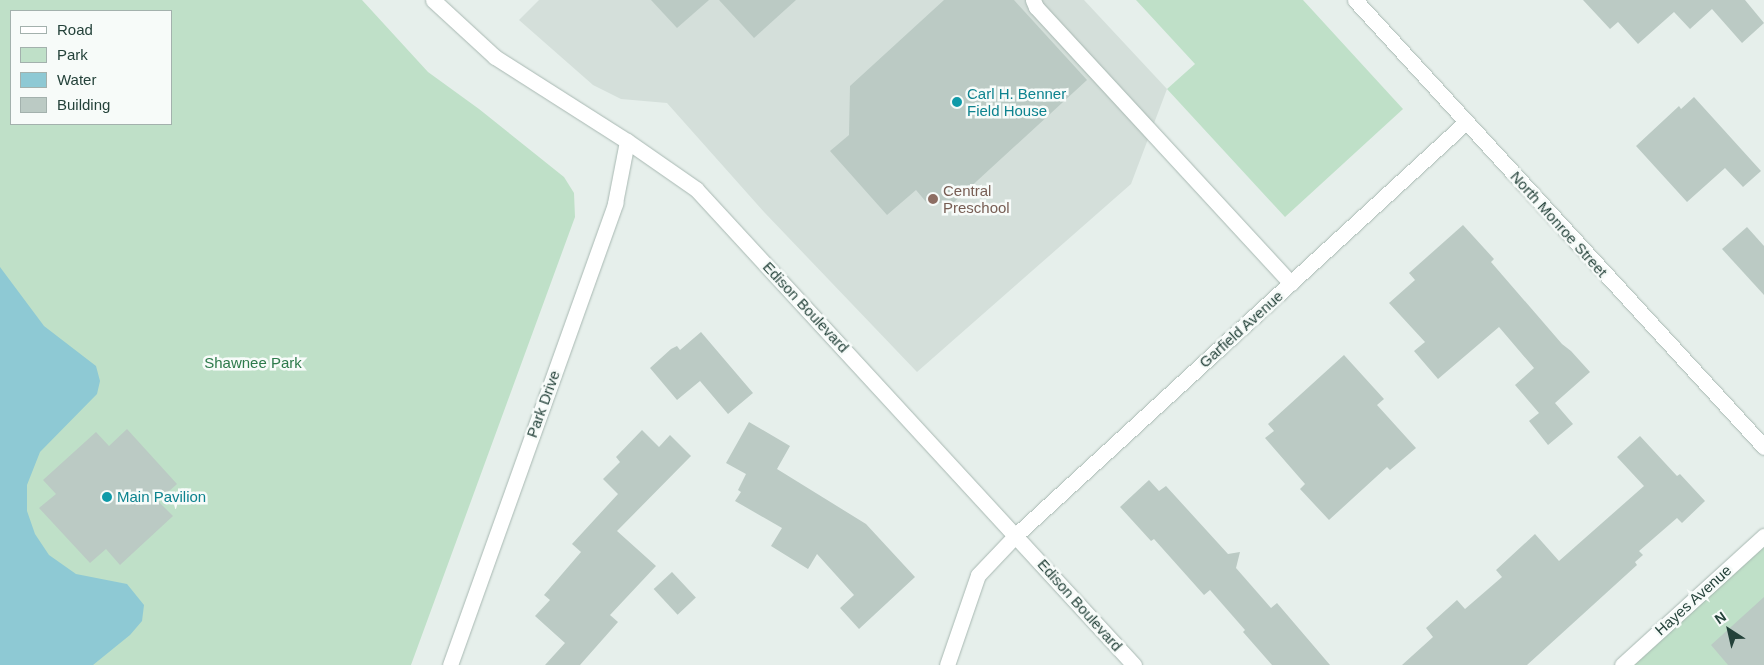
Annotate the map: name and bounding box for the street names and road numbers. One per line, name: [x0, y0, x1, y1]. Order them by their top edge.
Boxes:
street label: North Monroe Street: [1507, 167, 1611, 281]
street label: Edison Boulevard: [759, 258, 853, 356]
street label: Garfield Avenue: [1195, 286, 1287, 372]
street label: Park Drive: [523, 368, 563, 440]
street label: Edison Boulevard: [1034, 555, 1126, 655]
street label: Hayes Avenue: [1651, 561, 1735, 639]

